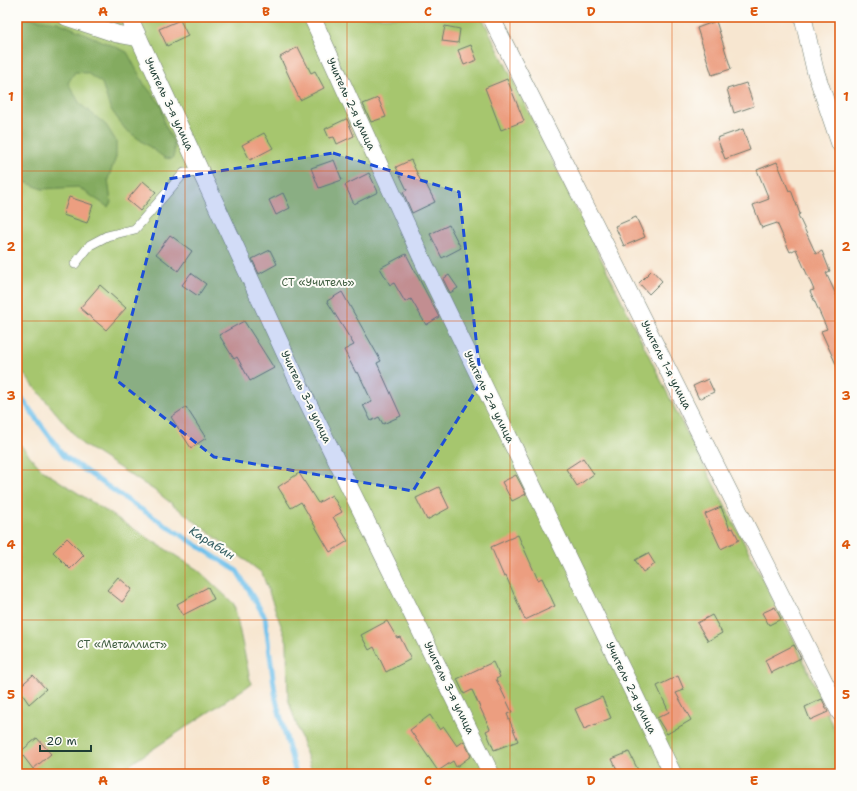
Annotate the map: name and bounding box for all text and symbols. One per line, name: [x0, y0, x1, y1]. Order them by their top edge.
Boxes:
text: A: [98, 3, 108, 20]
text: B: [262, 3, 270, 20]
text: C: [424, 3, 432, 20]
text: D: [586, 3, 596, 20]
text: E: [750, 3, 759, 20]
street label: Учитель 3-я улица: [141, 55, 197, 153]
street label: Учитель 2-я улица: [323, 55, 379, 153]
text: 1: [8, 88, 14, 105]
text: 1: [843, 88, 849, 105]
text: 2: [6, 238, 16, 255]
text: 2: [841, 238, 851, 255]
park label: СТ «Учитель»: [281, 275, 355, 290]
street label: Учитель 1-я улица: [637, 318, 695, 412]
street label: Учитель 3-я улица: [277, 348, 335, 446]
street label: Учитель 2-я улица: [460, 349, 518, 446]
text: 3: [6, 387, 16, 404]
text: 3: [841, 387, 851, 404]
water label: Карабин: [186, 523, 238, 563]
text: 4: [6, 536, 16, 553]
text: 4: [841, 536, 851, 553]
park label: СТ «Металлист»: [77, 637, 167, 652]
street label: Учитель 3-я улица: [420, 639, 478, 737]
street label: Учитель 2-я улица: [602, 640, 660, 737]
text: 5: [7, 686, 15, 703]
text: 5: [842, 686, 850, 703]
scale bar: [40, 727, 91, 753]
text: 20 m: [46, 733, 77, 749]
text: A: [98, 772, 108, 789]
text: B: [262, 772, 270, 789]
text: C: [424, 772, 432, 789]
text: D: [586, 772, 596, 789]
text: E: [750, 772, 759, 789]

